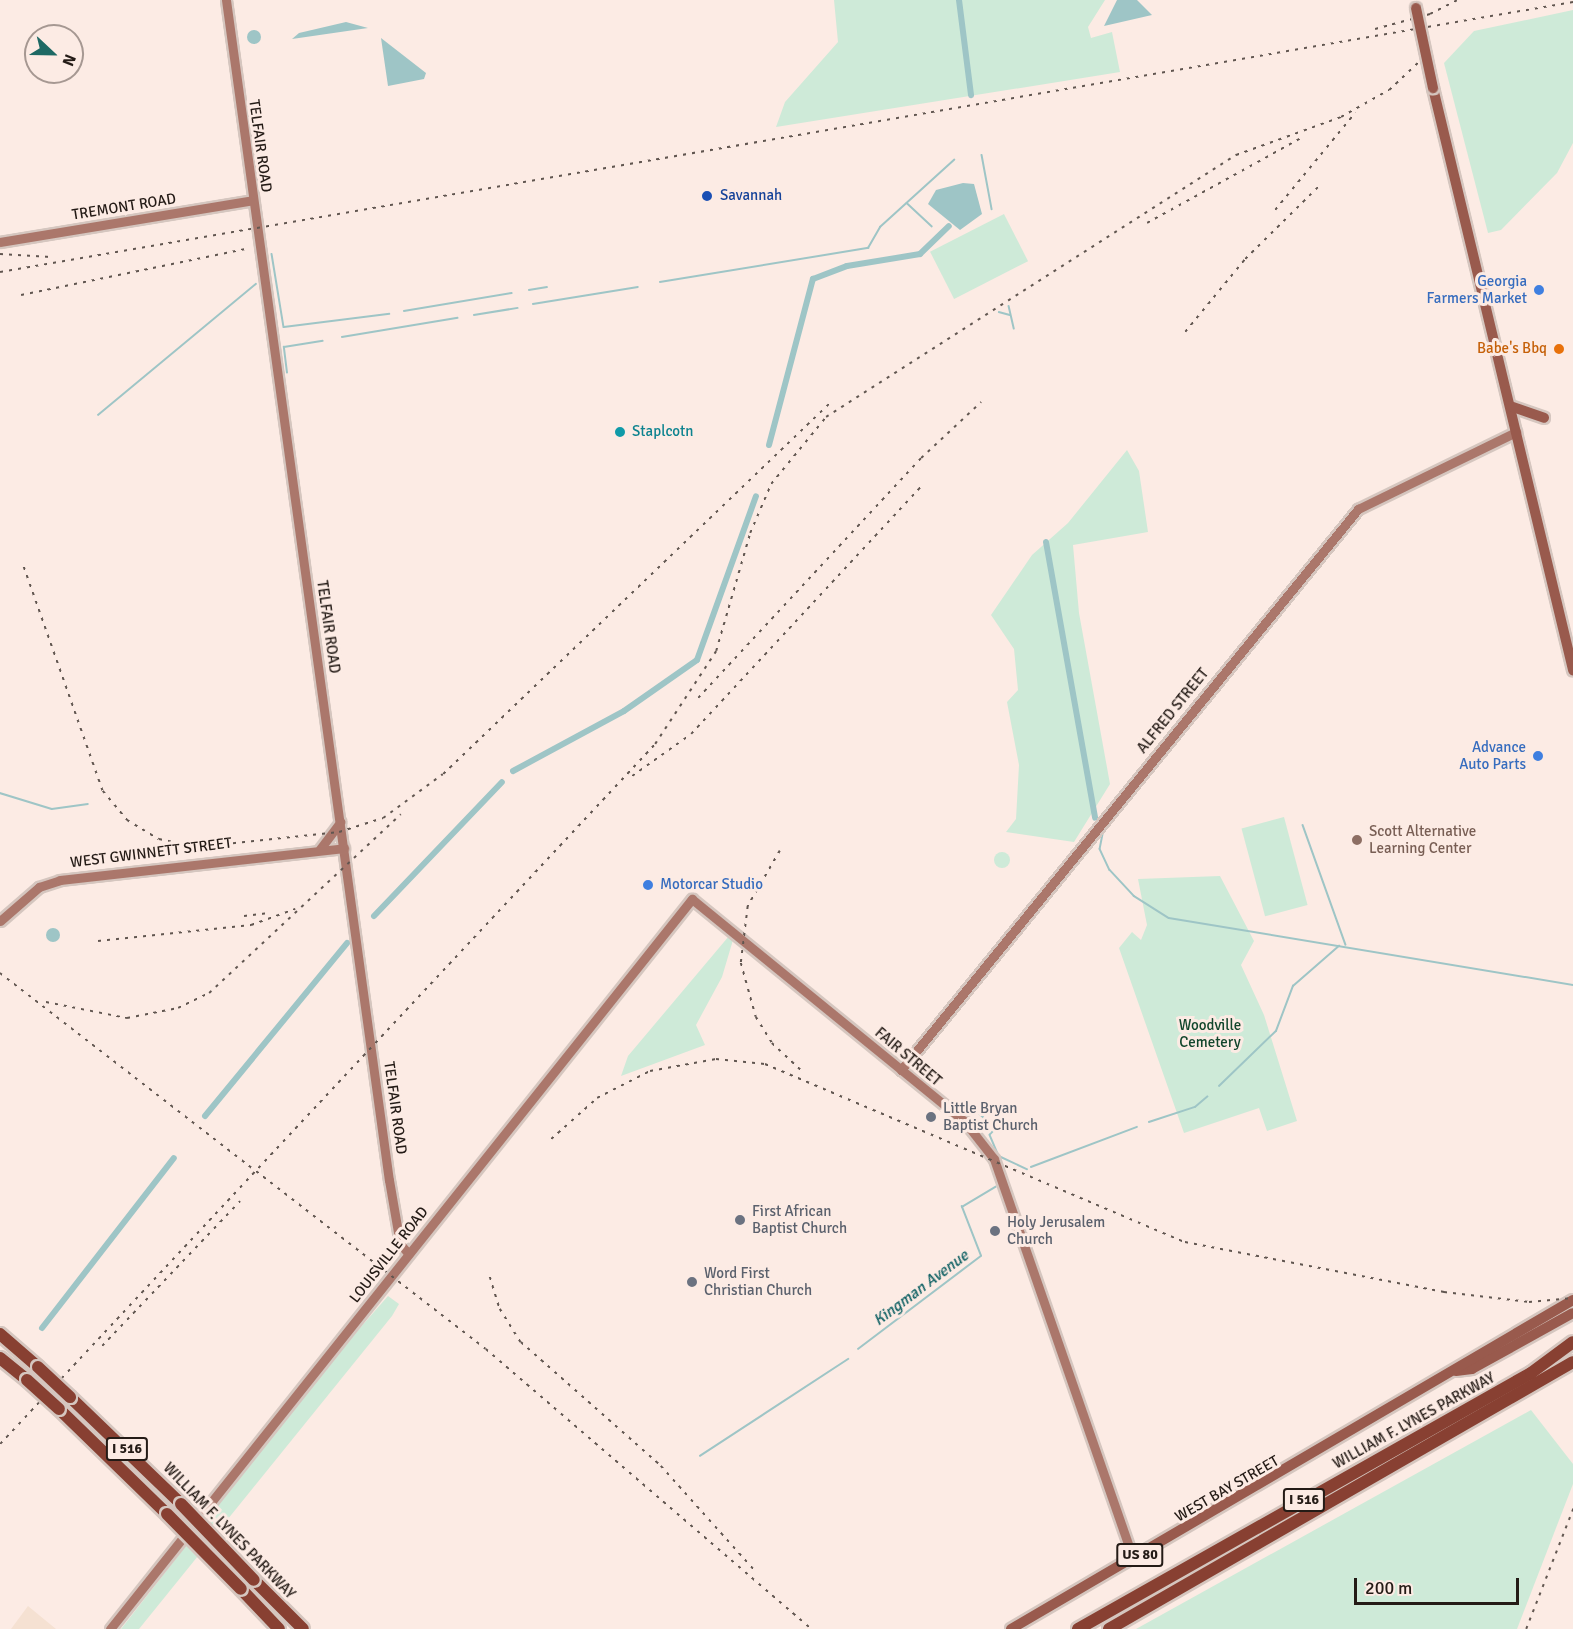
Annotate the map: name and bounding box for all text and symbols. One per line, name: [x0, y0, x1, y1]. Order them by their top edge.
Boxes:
north arrow: [24, 24, 84, 84]
text: N: [57, 51, 80, 69]
street label: TELFAIR ROAD: [245, 98, 275, 194]
marker: Savannah: [698, 187, 716, 205]
place label: Savannah: [720, 187, 782, 205]
street label: TREMONT ROAD: [71, 190, 177, 224]
place label: Georgia Farmers Market: [1426, 272, 1527, 307]
marker: Georgia Farmers Market: [1532, 283, 1546, 297]
place label: Babe's Bbq: [1477, 340, 1547, 358]
marker: Babe's Bbq: [1552, 342, 1566, 356]
place label: Staplcotn: [632, 423, 693, 441]
marker: Staplcotn: [613, 425, 627, 439]
street label: TELFAIR ROAD: [313, 579, 343, 675]
street label: ALFRED STREET: [1133, 665, 1213, 757]
place label: Advance Auto Parts: [1459, 738, 1526, 773]
marker: Advance Auto Parts: [1531, 749, 1545, 763]
place label: Scott Alternative Learning Center: [1369, 822, 1476, 857]
marker: Scott Alternative Learning Center: [1350, 833, 1364, 847]
street label: WEST GWINNETT STREET: [69, 834, 233, 872]
place label: Motorcar Studio: [660, 876, 763, 894]
marker: Motorcar Studio: [641, 878, 655, 892]
park label: Woodville Cemetery: [1179, 1016, 1241, 1051]
street label: FAIR STREET: [871, 1024, 945, 1090]
street label: TELFAIR ROAD: [380, 1060, 410, 1156]
place label: Little Bryan Baptist Church: [943, 1099, 1038, 1134]
marker: Little Bryan Baptist Church: [924, 1110, 938, 1124]
place label: First African Baptist Church: [752, 1202, 847, 1237]
street label: LOUISVILLE ROAD: [346, 1203, 432, 1307]
marker: First African Baptist Church: [733, 1213, 747, 1227]
place label: Holy Jerusalem Church: [1007, 1213, 1105, 1248]
marker: Holy Jerusalem Church: [988, 1224, 1002, 1238]
water label: Kingman Avenue: [870, 1246, 972, 1330]
place label: Word First Christian Church: [704, 1264, 812, 1299]
marker: Word First Christian Church: [685, 1275, 699, 1289]
street label: WILLIAM F. LYNES PARKWAY: [1330, 1369, 1498, 1473]
road number: I 516: [104, 1438, 150, 1460]
street label: WEST BAY STREET: [1172, 1452, 1282, 1526]
street label: WILLIAM F. LYNES PARKWAY: [159, 1459, 299, 1603]
road number: I 516: [1282, 1489, 1326, 1511]
road number: US 80: [1116, 1544, 1164, 1566]
scale bar: [1357, 1566, 1522, 1604]
text: 200 m: [1365, 1577, 1412, 1599]

